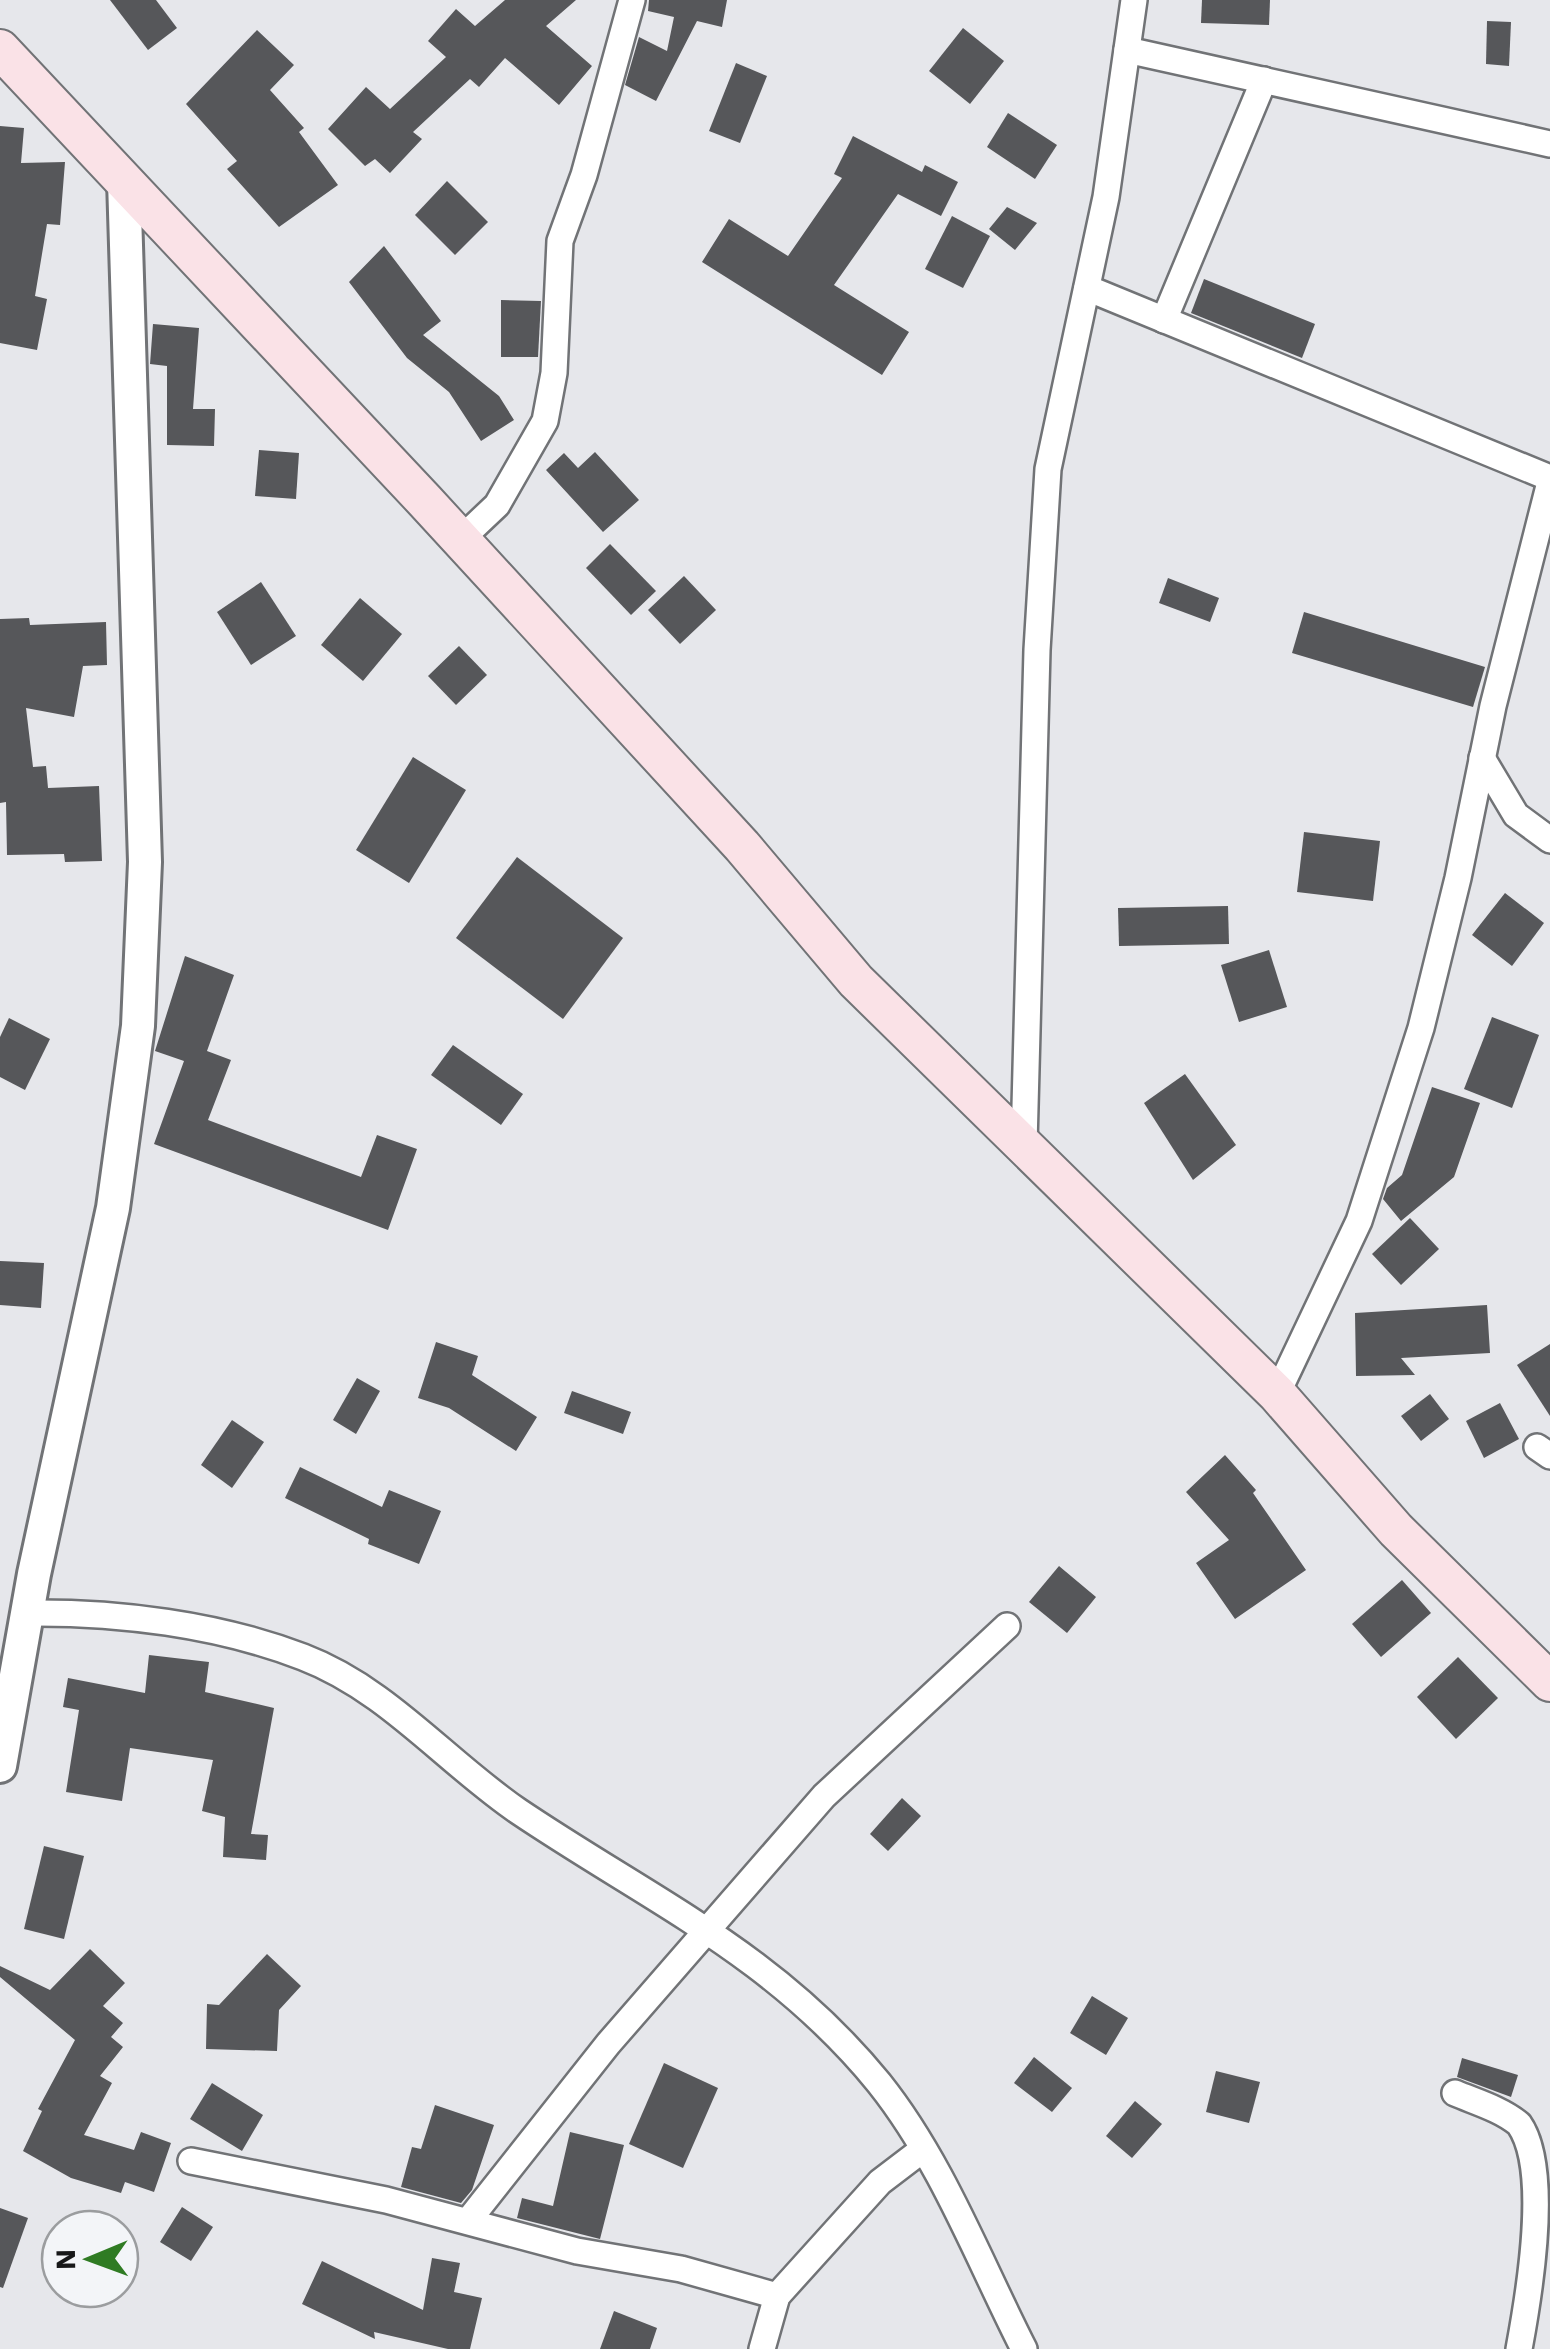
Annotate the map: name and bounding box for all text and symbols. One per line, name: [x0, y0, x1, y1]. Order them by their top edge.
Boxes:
north arrow: [40, 2209, 140, 2309]
text: N: [49, 2249, 82, 2270]

